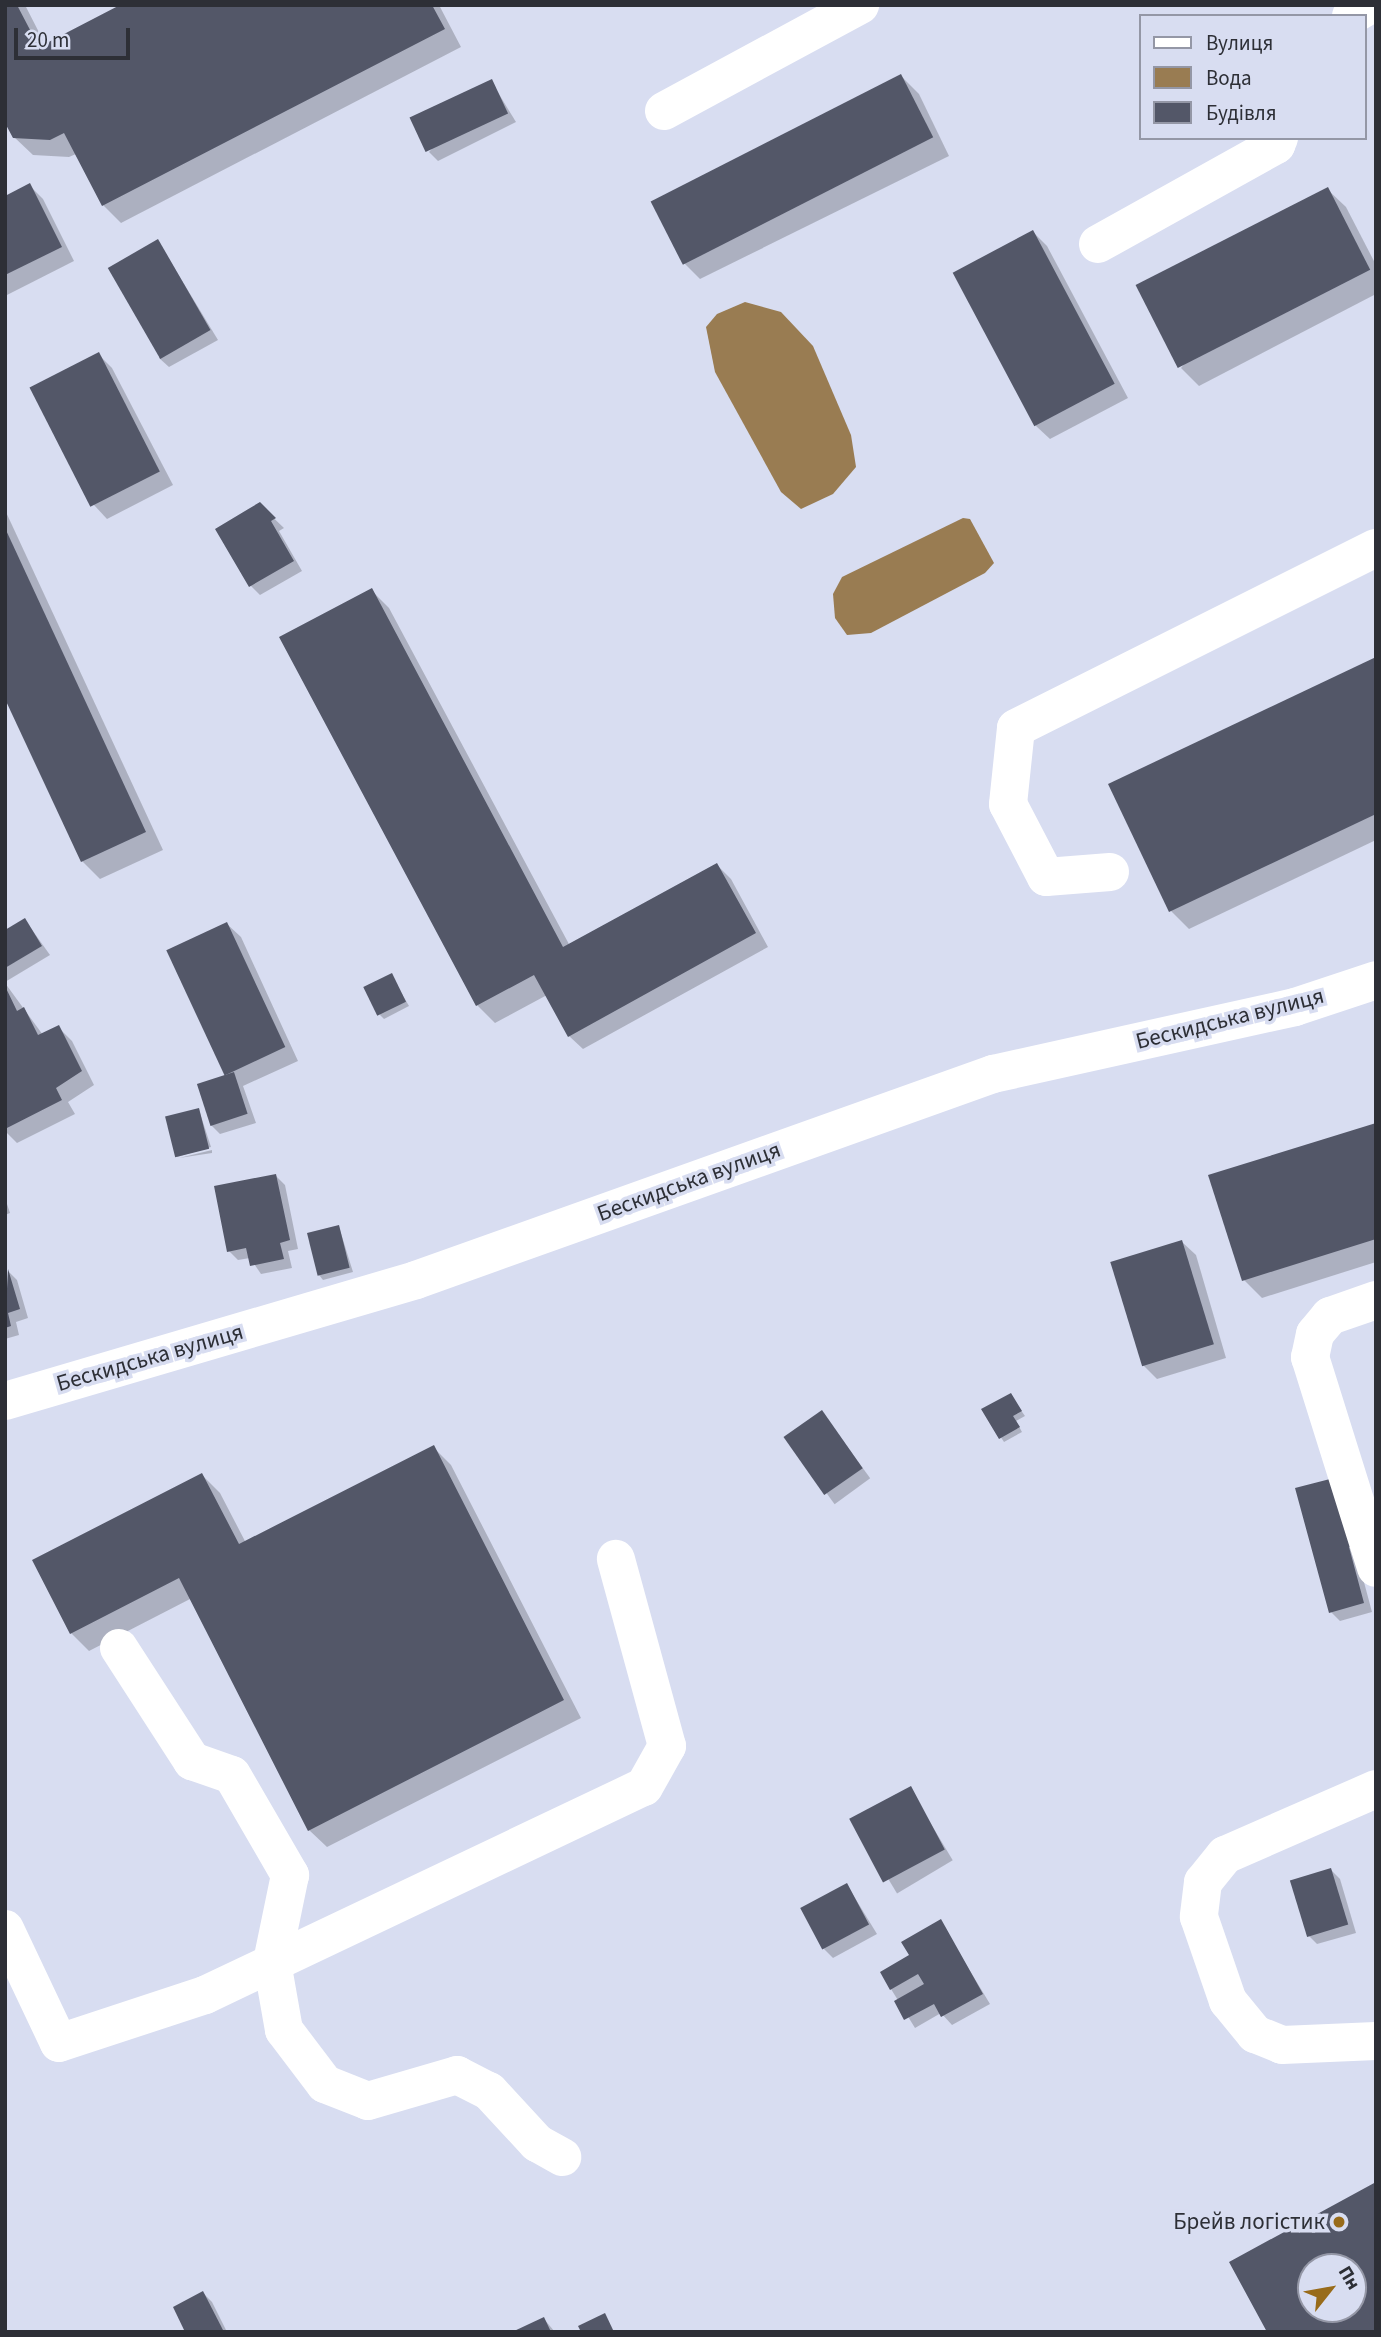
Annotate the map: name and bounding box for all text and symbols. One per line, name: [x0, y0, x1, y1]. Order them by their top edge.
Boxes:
scale bar: [18, 14, 133, 58]
legend: [1140, 14, 1367, 140]
text: 20 m: [27, 25, 69, 55]
text: Вулиця: [1206, 28, 1273, 58]
text: Вода: [1206, 63, 1252, 93]
text: Будівля: [1206, 98, 1277, 128]
street label: Бескидська вулиця: [1133, 982, 1327, 1056]
street label: Бескидська вулиця: [594, 1136, 784, 1228]
street label: Бескидська вулиця: [53, 1318, 247, 1398]
place label: Брейв логістик: [1173, 2208, 1325, 2236]
marker: Брейв логістик: [1331, 2214, 1347, 2230]
north arrow: [1297, 2253, 1367, 2323]
text: Пн: [1331, 2261, 1366, 2295]

